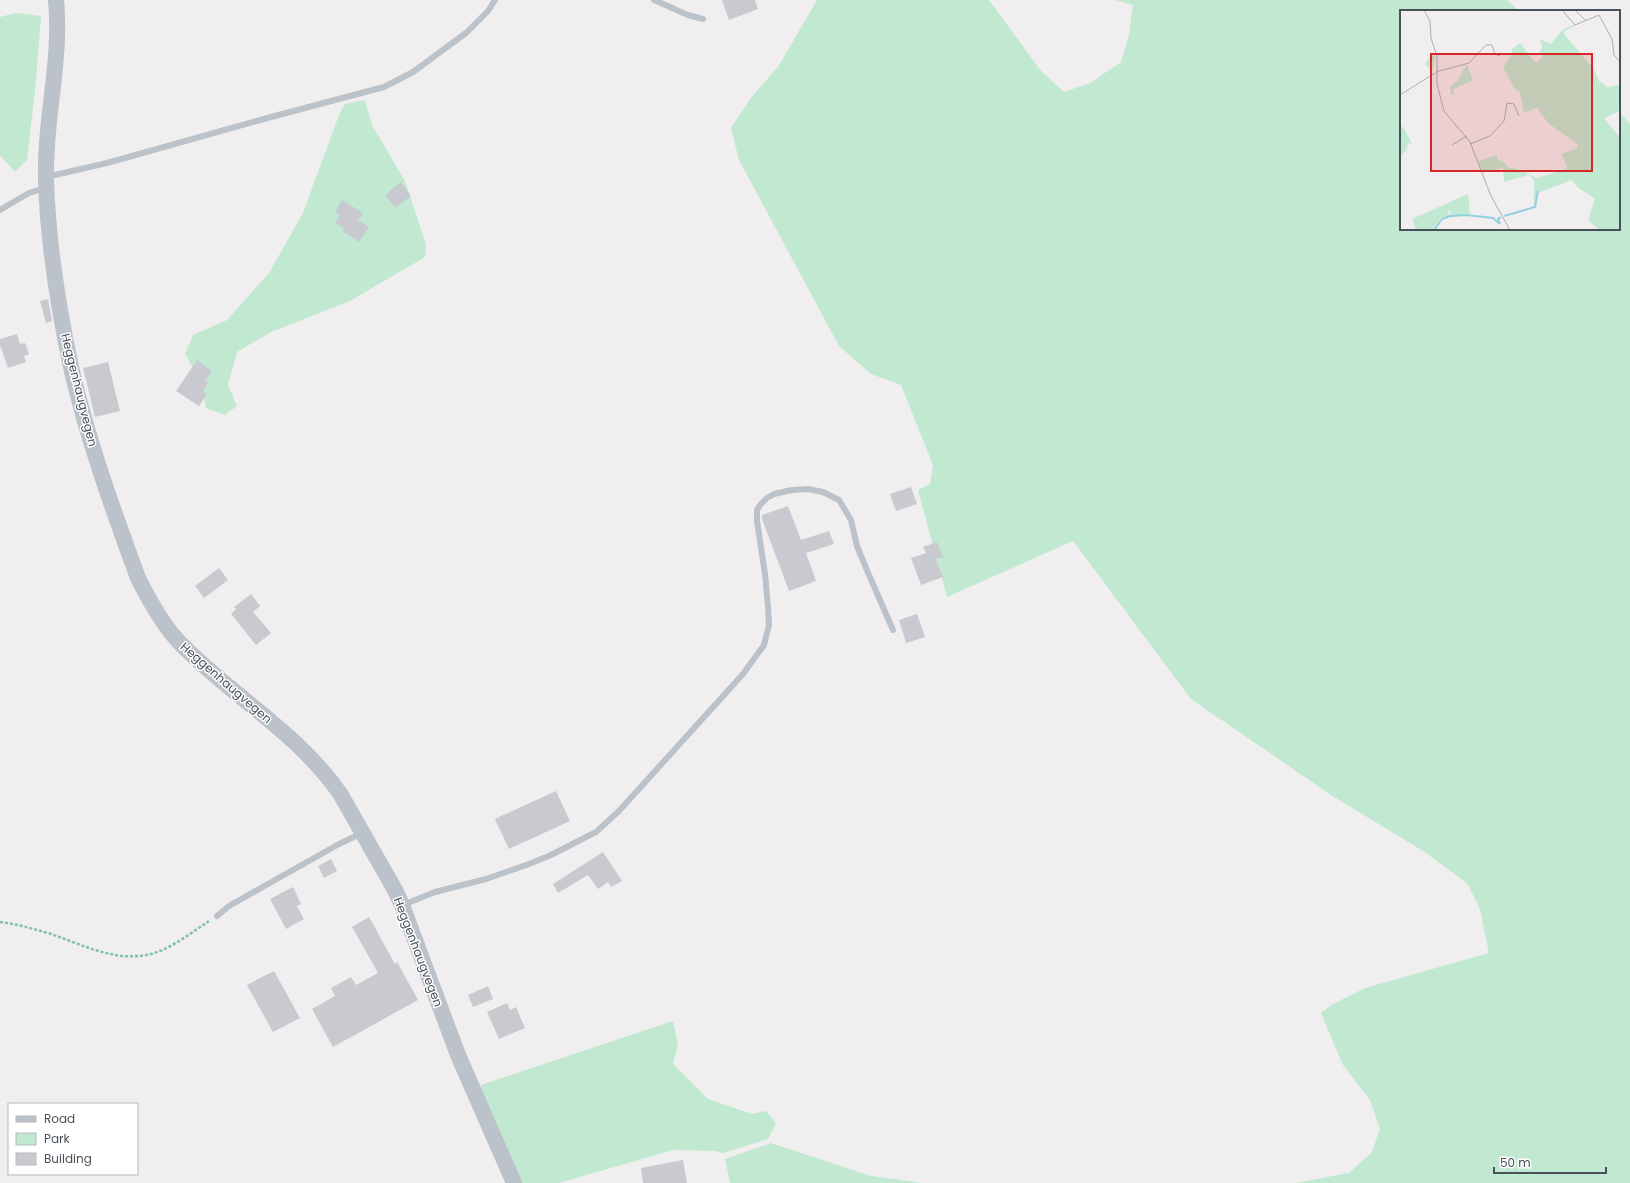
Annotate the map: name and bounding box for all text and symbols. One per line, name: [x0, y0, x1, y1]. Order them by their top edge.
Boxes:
inset map: [1400, 10, 1620, 230]
street label: Heggenhaugvegen: [57, 332, 102, 448]
street label: Heggenhaugvegen: [177, 638, 276, 727]
street label: Heggenhaugvegen: [390, 895, 447, 1009]
legend: [8, 1103, 138, 1175]
text: Road: [44, 1110, 75, 1127]
text: Park: [44, 1130, 71, 1147]
scale bar: [1494, 1149, 1606, 1175]
text: Building: [44, 1150, 92, 1167]
text: 50 m: [1500, 1154, 1531, 1171]

